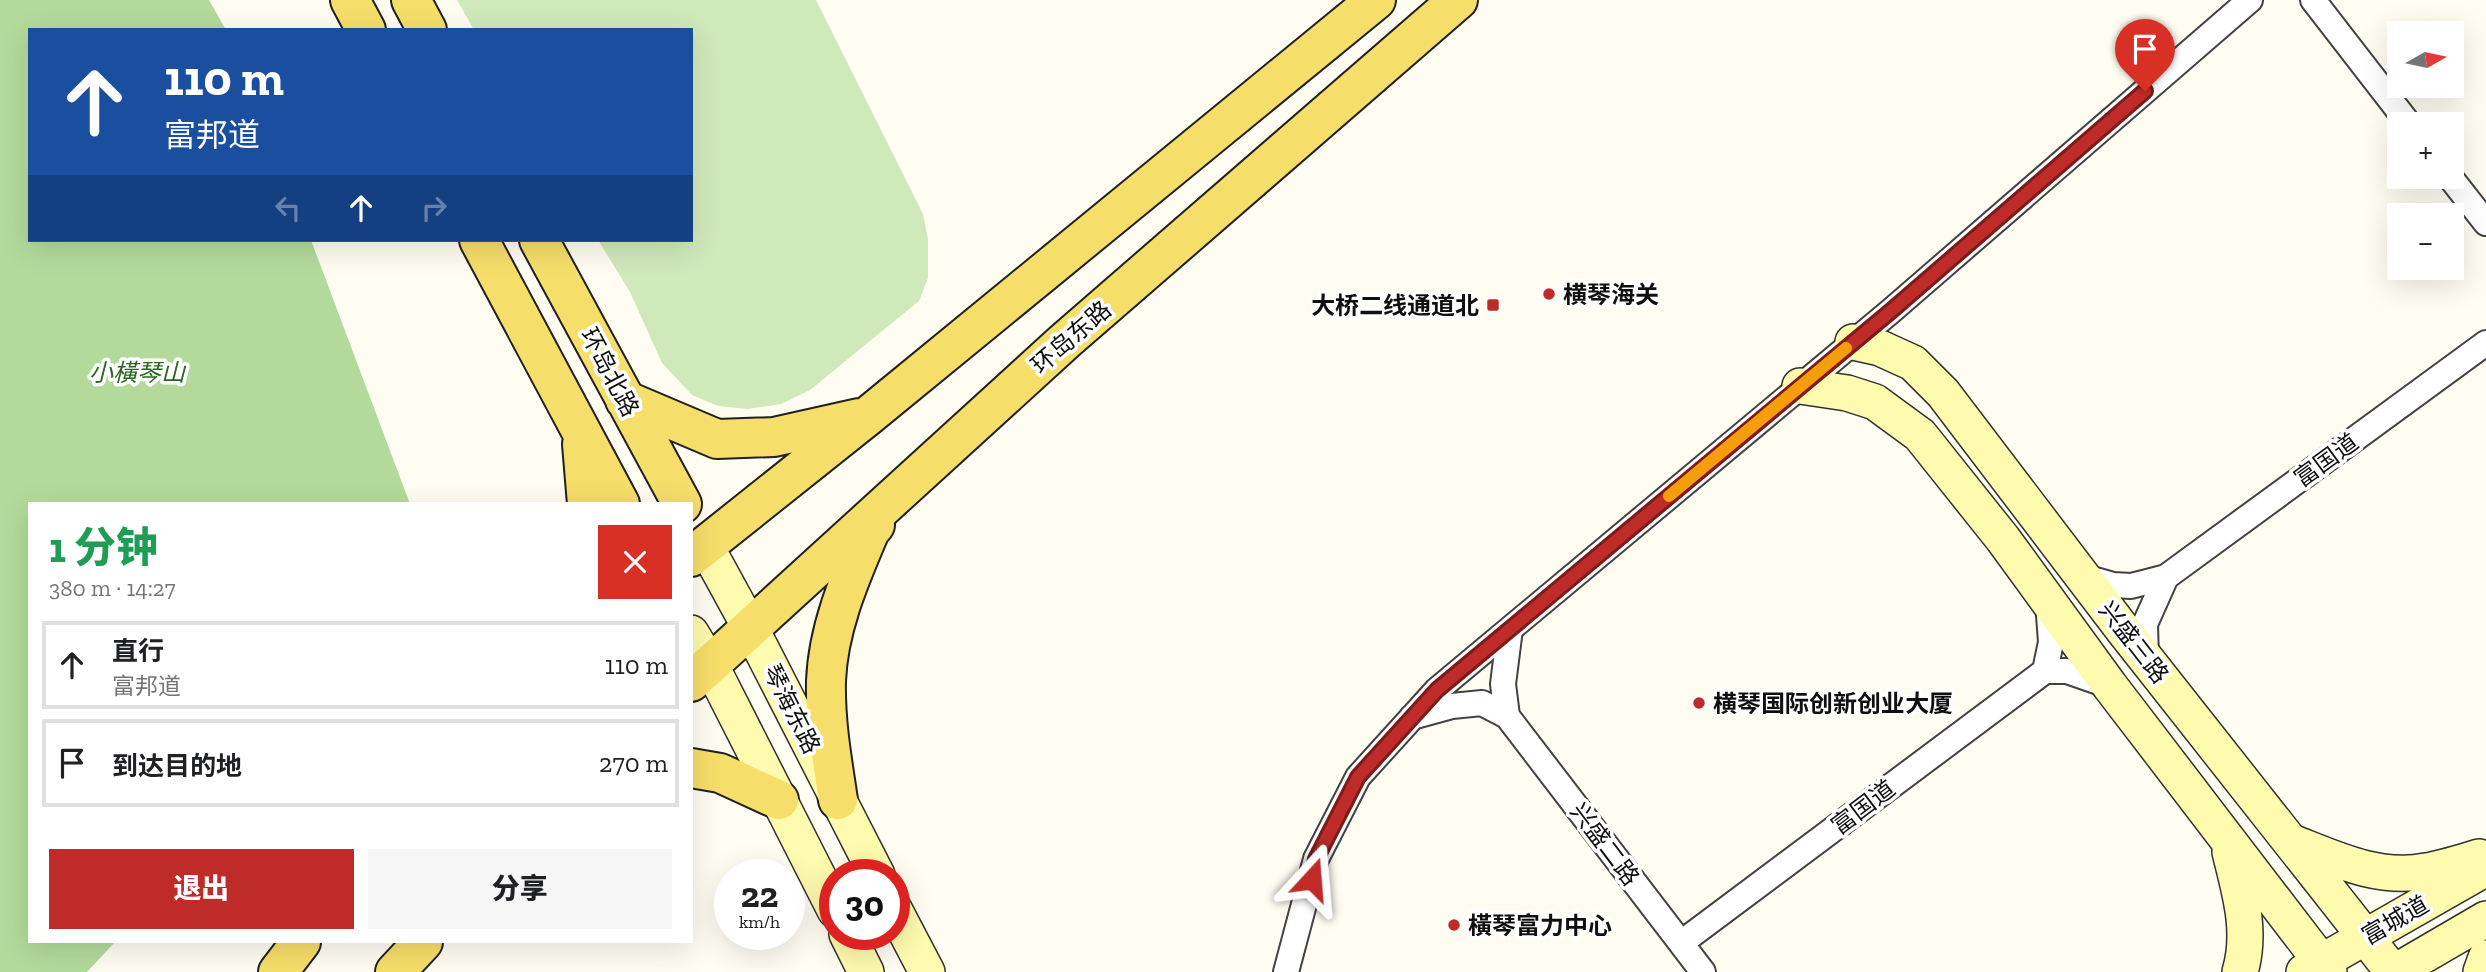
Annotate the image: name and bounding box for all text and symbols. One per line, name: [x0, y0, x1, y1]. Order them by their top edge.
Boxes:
pin: [2115, 19, 2175, 91]
north arrow: [2387, 21, 2464, 98]
map controls: [2387, 21, 2464, 280]
icon: arrive: [2126, 30, 2164, 68]
text: 110 m: [164, 49, 284, 108]
icon: ahead: [49, 56, 140, 147]
button: +: [2387, 112, 2464, 189]
text: 富邦道: [164, 116, 260, 154]
icon: left: [269, 189, 307, 227]
icon: ahead: [342, 189, 380, 227]
icon: right: [415, 189, 453, 227]
button: −: [2387, 203, 2464, 280]
place label: 横琴海关: [1563, 280, 1659, 309]
marker: 横琴海关: [1541, 286, 1557, 302]
place label: 大桥二线通道北: [1311, 291, 1479, 320]
street label: 环岛东路: [1025, 295, 1117, 379]
marker: 大桥二线通道北: [1485, 297, 1501, 313]
street label: 环岛北路: [575, 323, 645, 421]
park label: 小橫琴山: [89, 358, 187, 387]
street label: 富国道: [2288, 427, 2364, 493]
text: 1 分钟: [49, 522, 158, 573]
button: close: [598, 525, 672, 599]
text: 380 m · 14:27: [49, 574, 176, 602]
street label: 兴盛三路: [2093, 595, 2175, 689]
text: 直行: [112, 635, 164, 667]
icon: ahead: [53, 646, 91, 684]
text: 110 m: [605, 649, 668, 681]
street label: 琴海东路: [757, 660, 827, 758]
text: 富邦道: [112, 672, 181, 700]
place label: 横琴国际创新创业大厦: [1713, 689, 1953, 718]
marker: 横琴国际创新创业大厦: [1691, 695, 1707, 711]
icon: arrive: [53, 744, 91, 782]
text: 270 m: [599, 747, 668, 779]
text: 到达目的地: [112, 750, 242, 782]
street label: 富国道: [1826, 774, 1900, 840]
street label: 兴盛二路: [1565, 797, 1645, 891]
position arrow: [1275, 842, 1349, 916]
button: 退出: [49, 849, 354, 929]
button: 分享: [368, 849, 672, 929]
speed limit sign: 30: [819, 859, 910, 950]
text: 22: [741, 874, 778, 916]
street label: 富城道: [2357, 889, 2433, 951]
text: km/h: [739, 911, 780, 933]
place label: 橫琴富力中心: [1468, 911, 1612, 940]
marker: 橫琴富力中心: [1446, 917, 1462, 933]

